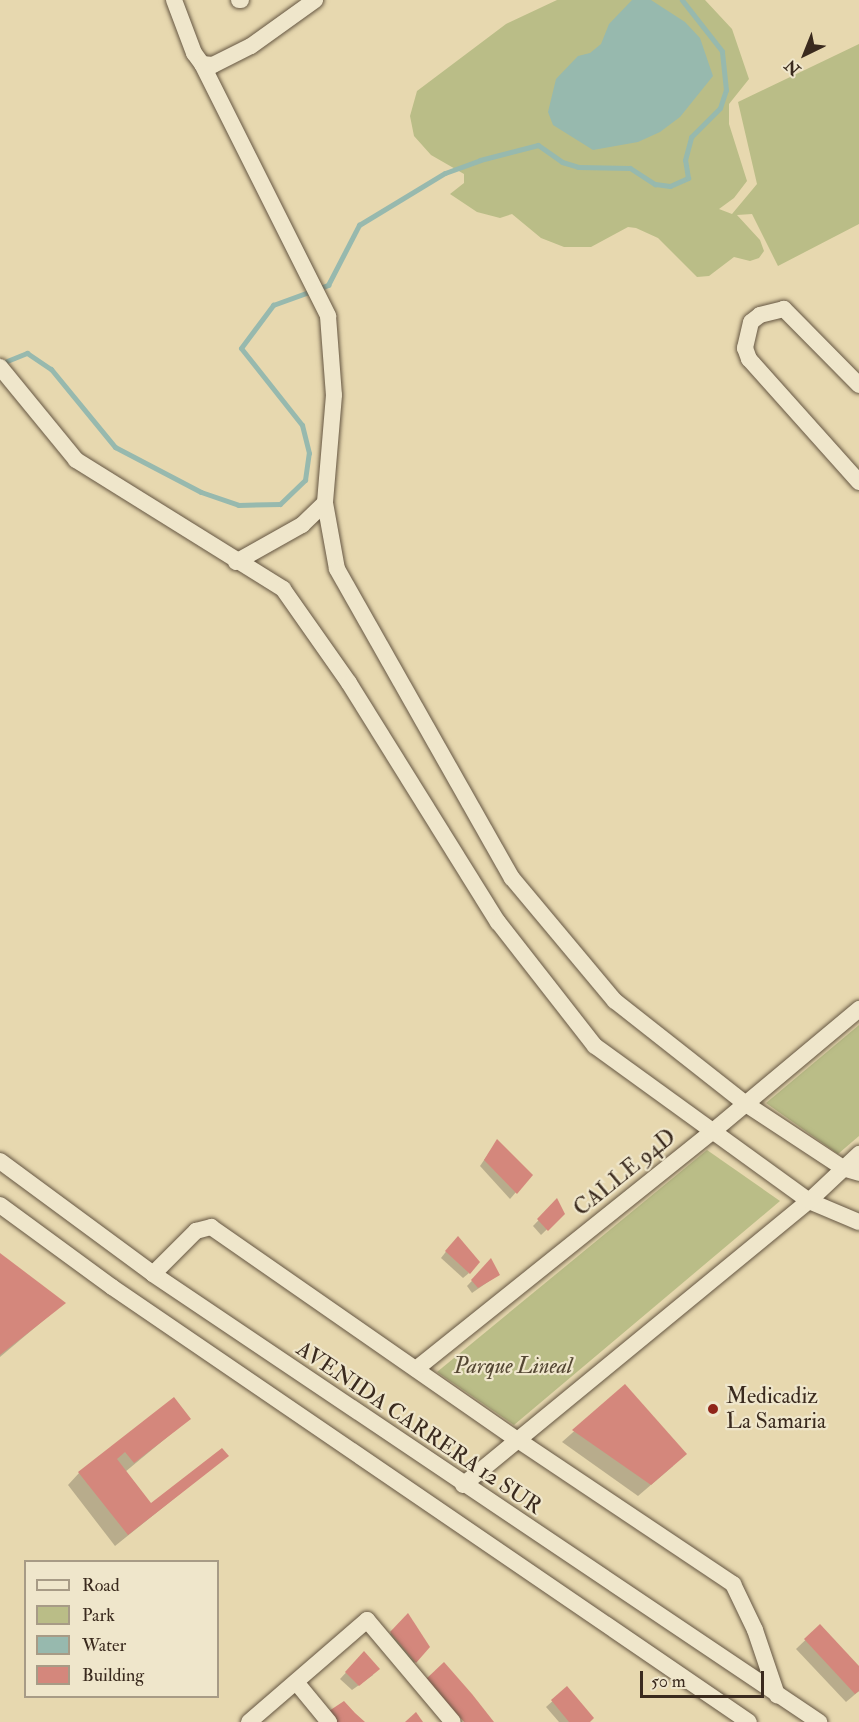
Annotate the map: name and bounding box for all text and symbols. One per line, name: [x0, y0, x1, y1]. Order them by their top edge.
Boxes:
north arrow: [775, 24, 835, 84]
text: N: [781, 55, 805, 79]
street label: CALLE 94D: [569, 1124, 681, 1222]
street label: AVENIDA CARRERA 12 SUR: [291, 1336, 547, 1520]
park label: Parque Lineal: [454, 1354, 572, 1380]
place label: Medicadiz La Samaria: [726, 1383, 826, 1434]
marker: Medicadiz La Samaria: [704, 1400, 722, 1418]
legend: [24, 1560, 219, 1698]
text: Road: [82, 1574, 120, 1597]
text: Park: [82, 1604, 115, 1627]
text: Water: [82, 1634, 126, 1657]
scale bar: [643, 1659, 768, 1697]
text: Building: [82, 1664, 144, 1687]
text: 50 m: [651, 1670, 686, 1693]

